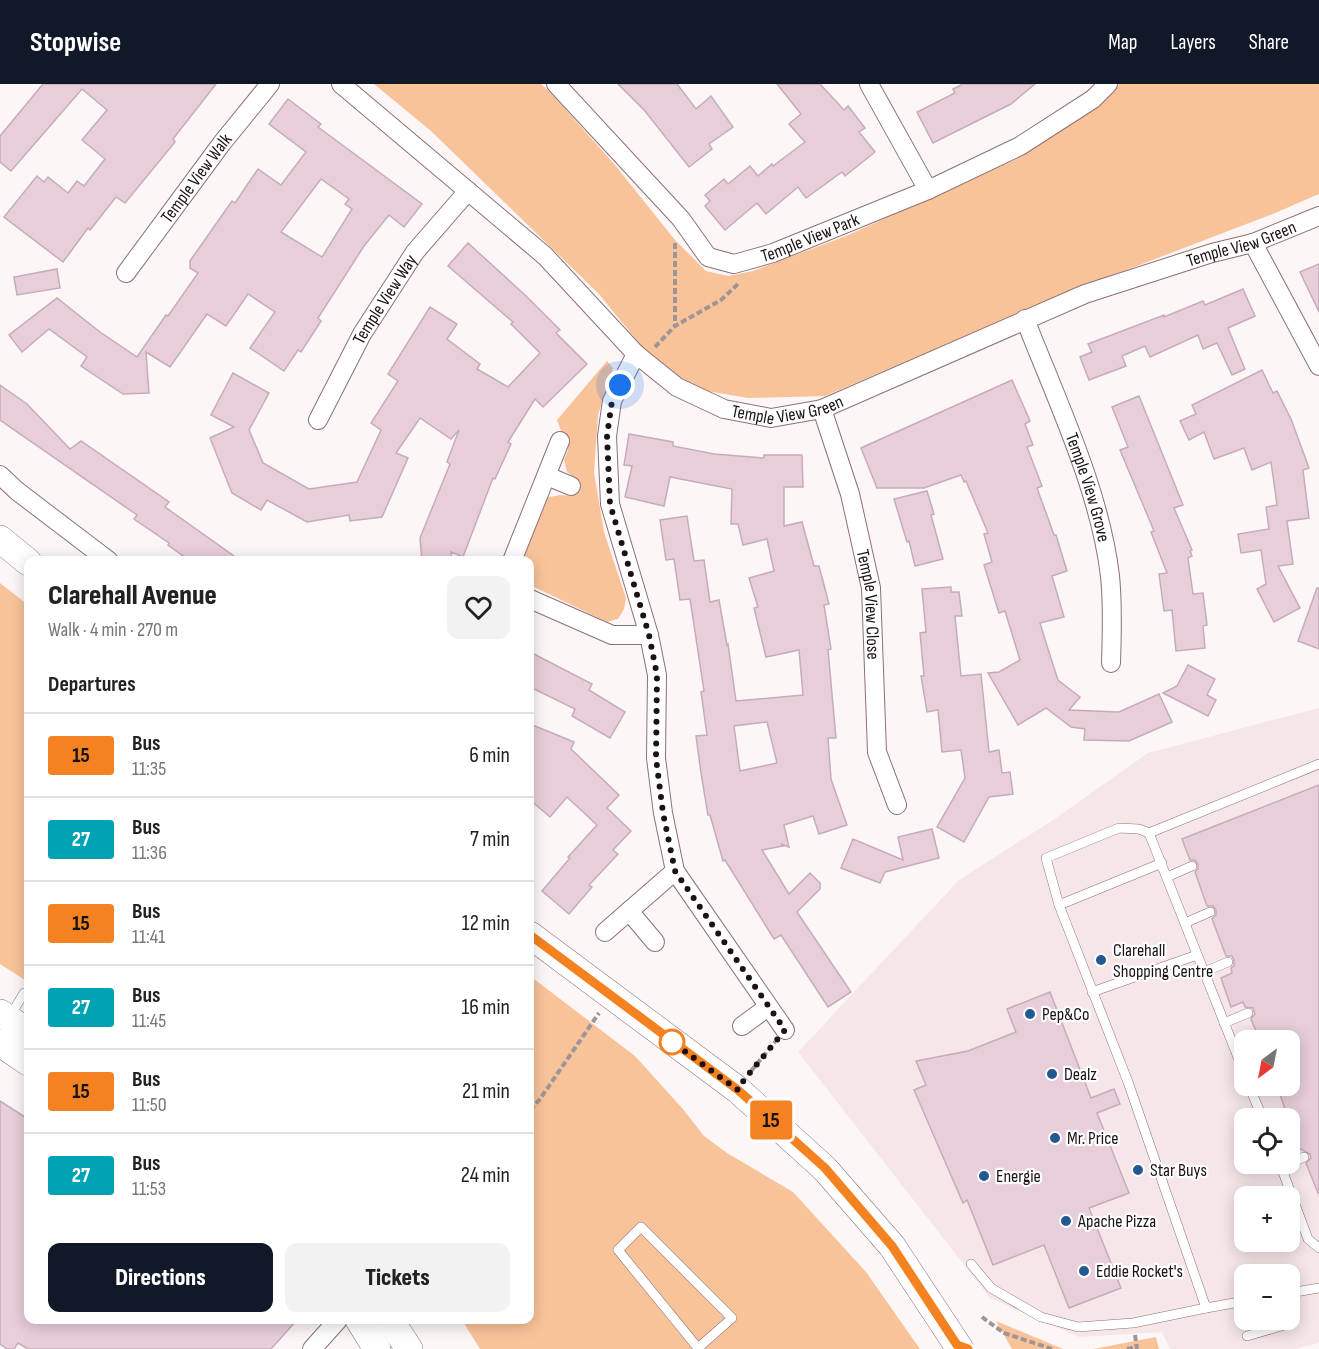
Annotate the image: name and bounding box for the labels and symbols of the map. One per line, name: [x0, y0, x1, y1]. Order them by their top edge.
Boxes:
street label: Temple View Walk: [156, 129, 236, 227]
street label: Temple View Park: [759, 209, 862, 266]
street label: Temple View Green: [1184, 216, 1299, 271]
street label: Temple View Way: [348, 250, 421, 348]
your location: [605, 370, 635, 400]
street label: Temple View Green: [730, 391, 846, 429]
street label: Temple View Grove: [1061, 430, 1115, 544]
street label: Temple View Close: [852, 547, 884, 660]
place label: Clarehall Shopping Centre: [1113, 940, 1213, 982]
marker: Clarehall Shopping Centre: [1094, 953, 1108, 967]
place label: Pep&Co: [1042, 1004, 1089, 1025]
marker: Pep&Co: [1023, 1007, 1037, 1021]
unlabelled marker: [659, 1029, 685, 1055]
north arrow: [1234, 1030, 1300, 1096]
place label: Dealz: [1064, 1064, 1097, 1085]
marker: Dealz: [1045, 1067, 1059, 1081]
line badge: 15: [744, 1100, 798, 1140]
place label: Mr. Price: [1067, 1128, 1119, 1149]
marker: Mr. Price: [1048, 1131, 1062, 1145]
place label: Star Buys: [1150, 1160, 1207, 1181]
marker: Star Buys: [1131, 1163, 1145, 1177]
place label: Energie: [996, 1166, 1041, 1187]
marker: Energie: [977, 1169, 991, 1183]
place label: Apache Pizza: [1077, 1211, 1156, 1232]
marker: Apache Pizza: [1059, 1214, 1073, 1228]
place label: Eddie Rocket's: [1096, 1261, 1183, 1282]
marker: Eddie Rocket's: [1077, 1264, 1091, 1278]

